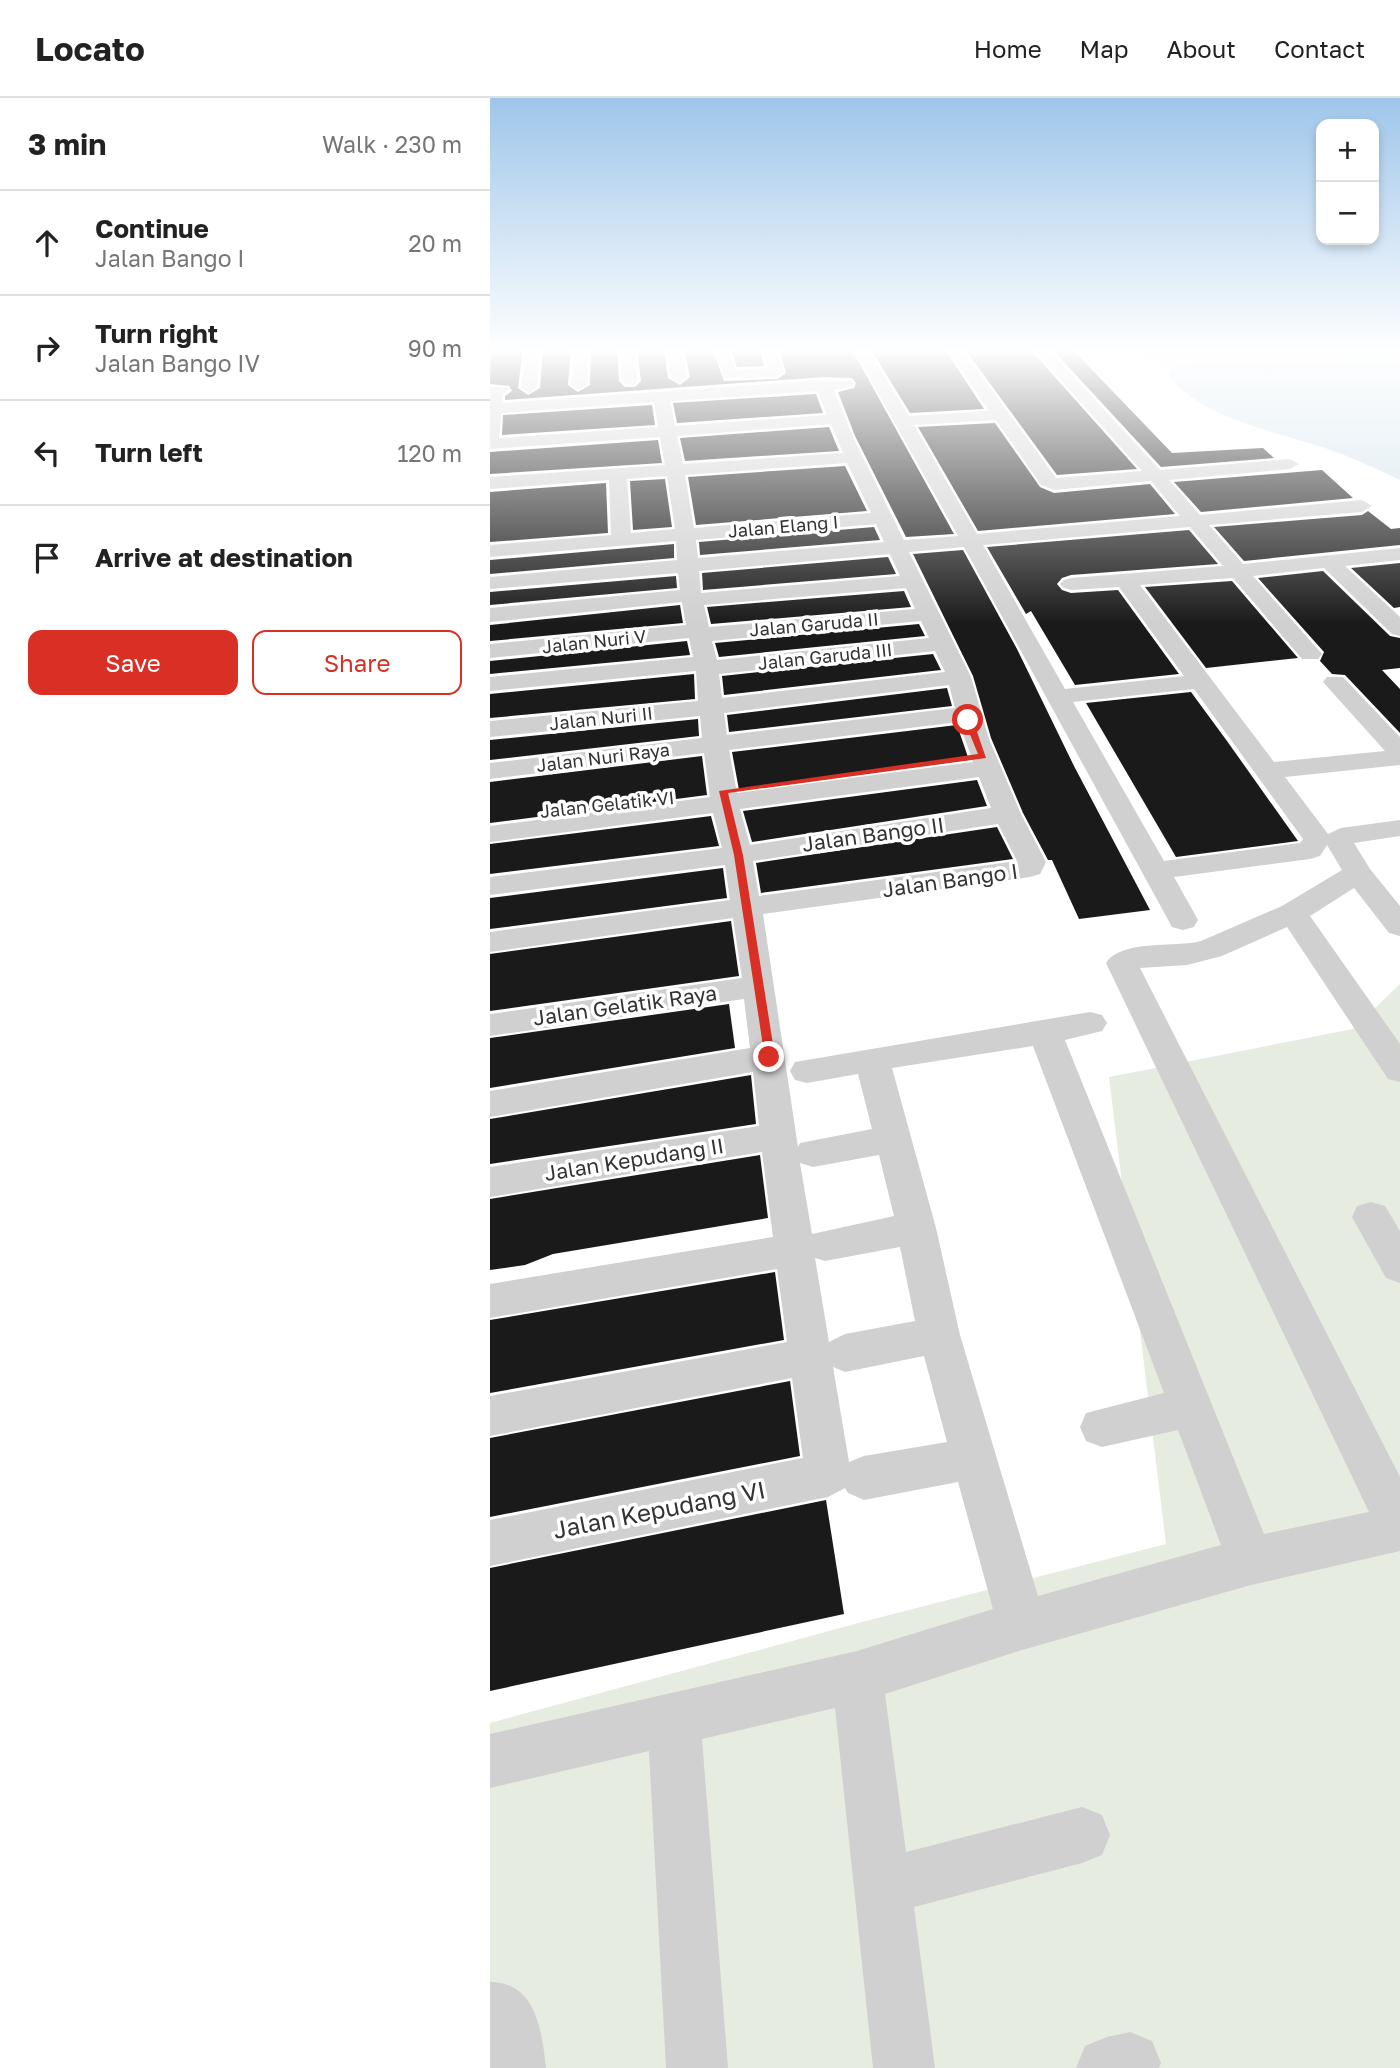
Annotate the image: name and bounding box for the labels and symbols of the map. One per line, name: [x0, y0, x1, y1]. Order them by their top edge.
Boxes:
street label: Jalan Elang I: [727, 510, 839, 542]
street label: Jalan Garuda II: [749, 607, 879, 641]
street label: Jalan Nuri V: [541, 625, 647, 657]
street label: Jalan Garuda III: [757, 638, 893, 674]
street label: Jalan Nuri II: [548, 702, 654, 734]
route start: [952, 704, 983, 735]
street label: Jalan Nuri Raya: [535, 738, 671, 776]
street label: Jalan Gelatik VI: [539, 786, 675, 822]
street label: Jalan Bango II: [800, 811, 946, 857]
street label: Jalan Bango I: [881, 858, 1019, 902]
street label: Jalan Gelatik Raya: [531, 979, 719, 1031]
route end: [753, 1041, 784, 1072]
street label: Jalan Kepudang II: [542, 1132, 726, 1186]
street label: Jalan Kepudang VI: [550, 1474, 768, 1544]

